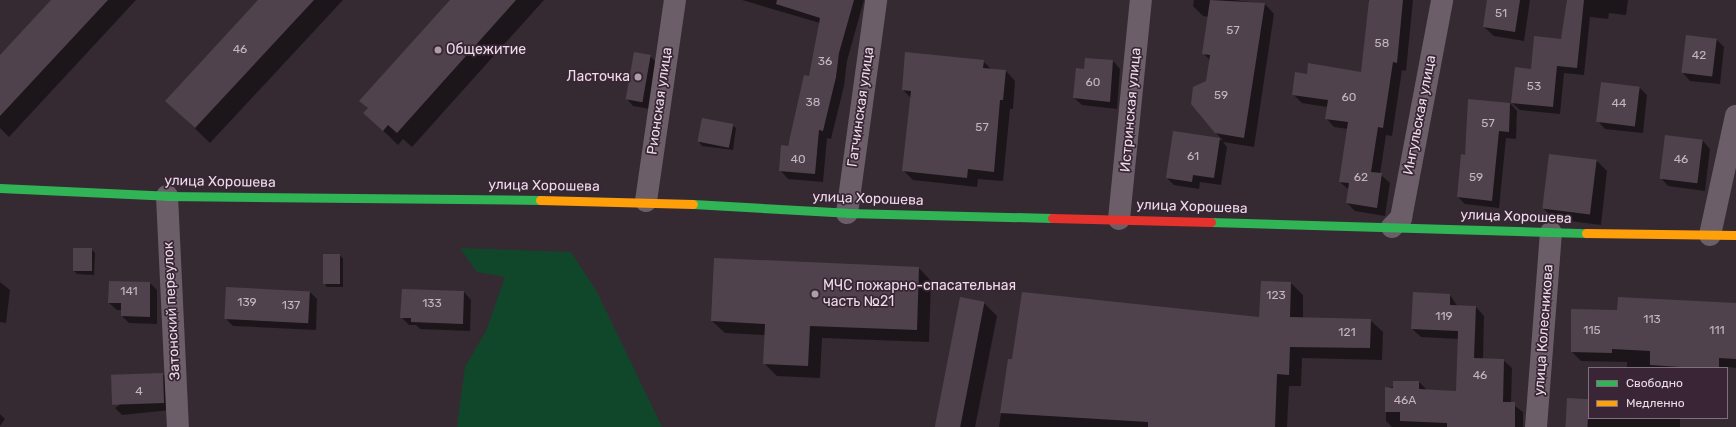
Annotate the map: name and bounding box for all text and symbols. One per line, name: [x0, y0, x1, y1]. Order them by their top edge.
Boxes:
house number: 51: [1495, 7, 1507, 21]
house number: 57: [1226, 24, 1240, 38]
house number: 58: [1375, 37, 1389, 51]
place label: Общежитие: [446, 42, 526, 58]
house number: 46: [233, 43, 247, 57]
marker: Общежитие: [433, 45, 443, 55]
street label: Рионская улица: [644, 46, 676, 156]
street label: Гатчинская улица: [844, 46, 878, 168]
street label: Истринская улица: [1117, 47, 1145, 173]
house number: 42: [1692, 49, 1706, 63]
street label: Ингульская улица: [1400, 54, 1440, 176]
house number: 36: [818, 55, 832, 69]
place label: Ласточка: [567, 69, 630, 85]
marker: Ласточка: [633, 72, 643, 82]
house number: 60: [1086, 76, 1100, 90]
house number: 53: [1527, 80, 1541, 94]
house number: 59: [1214, 89, 1228, 103]
house number: 60: [1342, 91, 1356, 105]
house number: 38: [806, 96, 820, 110]
house number: 44: [1612, 97, 1626, 111]
house number: 57: [1481, 117, 1495, 131]
house number: 57: [975, 121, 989, 135]
house number: 61: [1187, 150, 1199, 164]
house number: 40: [790, 153, 806, 167]
house number: 46: [1674, 153, 1688, 167]
house number: 62: [1354, 171, 1368, 185]
house number: 59: [1469, 171, 1483, 185]
street label: улица Хорошева: [164, 173, 276, 191]
street label: улица Хорошева: [488, 177, 600, 195]
street label: улица Хорошева: [812, 189, 924, 209]
street label: улица Хорошева: [1136, 197, 1248, 217]
street label: улица Хорошева: [1460, 207, 1572, 227]
street label: Затонский переулок: [160, 241, 184, 381]
street label: улица Колесникова: [1531, 264, 1557, 396]
place label: МЧС пожарно-спасательная часть №21: [823, 278, 1016, 310]
house number: 141: [120, 285, 138, 299]
marker: МЧС пожарно-спасательная часть №21: [810, 289, 820, 299]
house number: 123: [1266, 289, 1286, 303]
house number: 139: [237, 296, 257, 310]
house number: 133: [422, 297, 442, 311]
house number: 137: [282, 299, 300, 313]
house number: 119: [1435, 310, 1453, 324]
house number: 113: [1643, 313, 1661, 327]
house number: 115: [1583, 324, 1601, 338]
house number: 111: [1709, 324, 1725, 338]
house number: 121: [1338, 326, 1356, 340]
legend: [1588, 367, 1728, 419]
house number: 46: [1473, 369, 1487, 383]
text: Свободно: [1626, 376, 1683, 390]
house number: 4: [135, 385, 143, 399]
house number: 46А: [1394, 394, 1416, 408]
text: Медленно: [1626, 396, 1685, 410]

